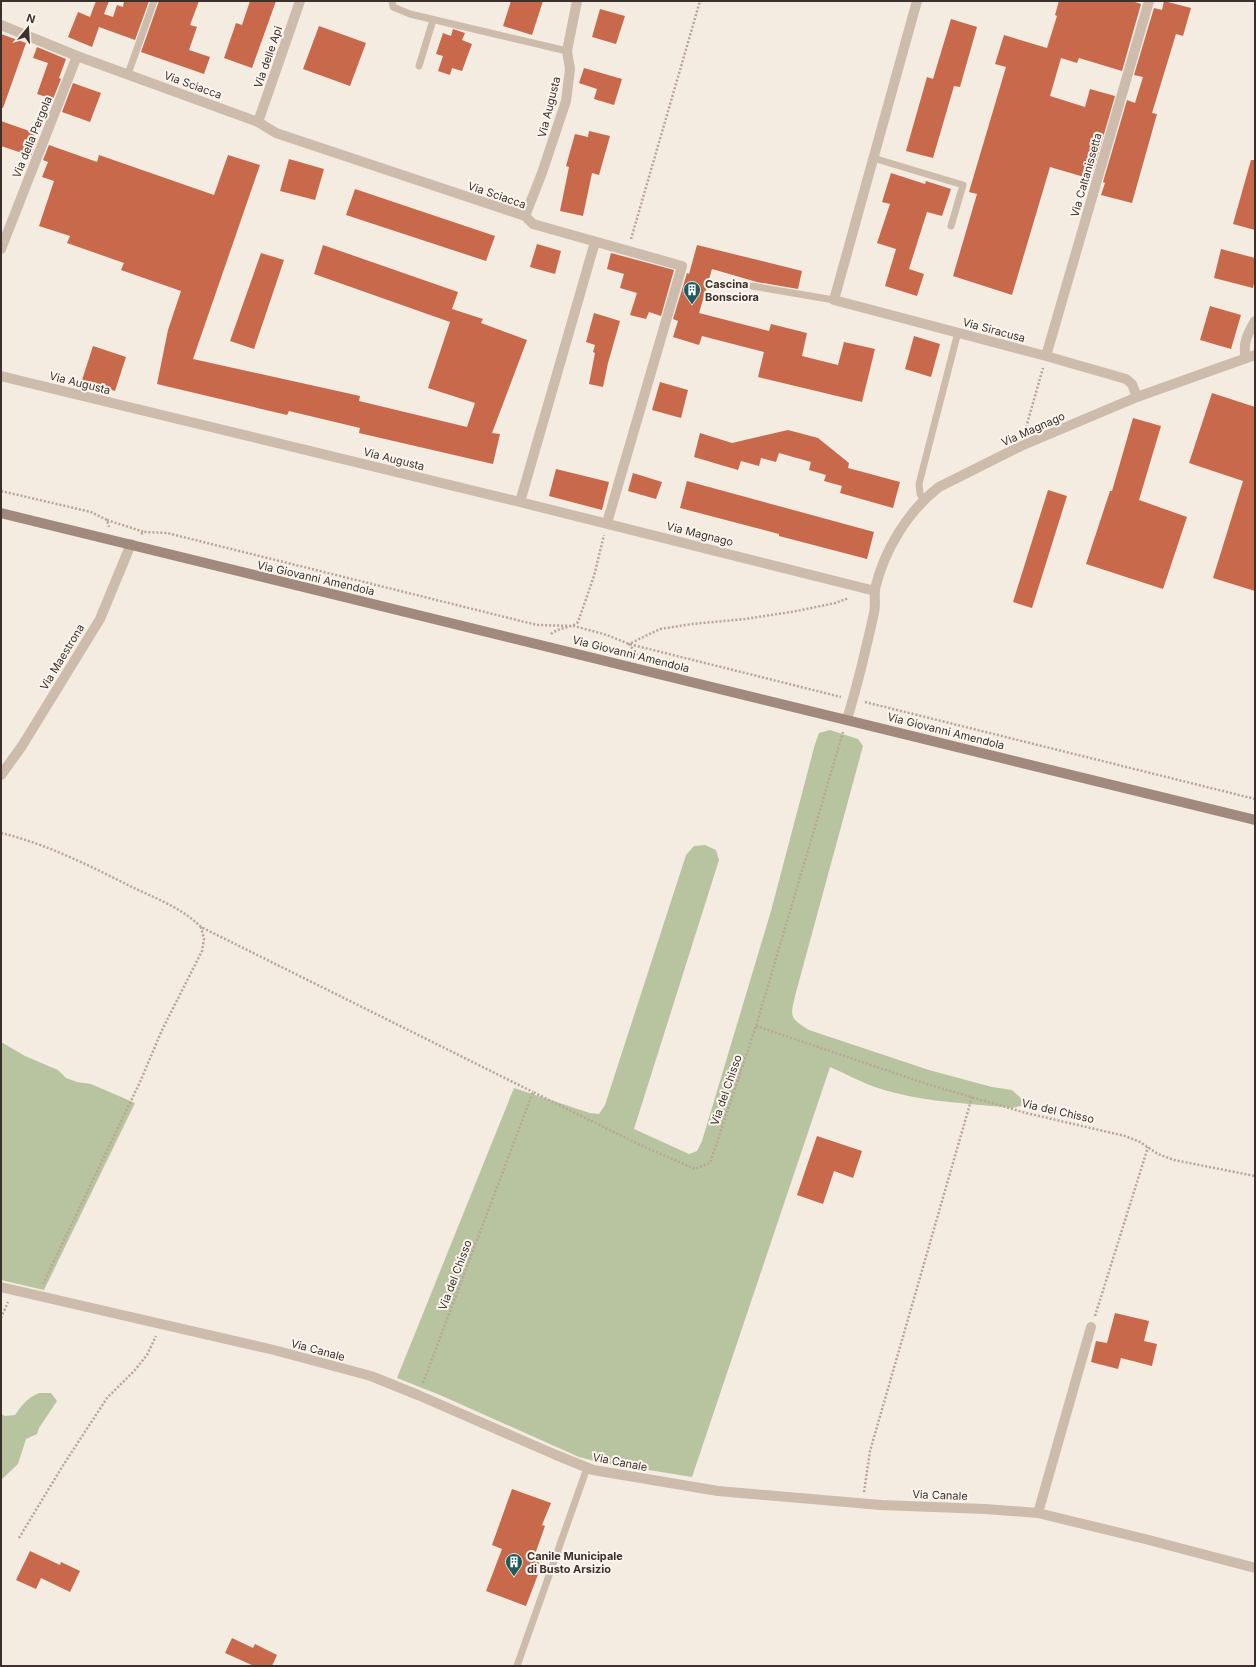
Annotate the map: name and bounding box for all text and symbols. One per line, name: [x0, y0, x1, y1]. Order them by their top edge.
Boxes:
north arrow: [8, 8, 48, 48]
text: N: [25, 11, 37, 26]
street label: Via delle Api: [251, 24, 285, 90]
street label: Via Sciacca: [162, 68, 224, 102]
street label: Via Augusta: [535, 75, 563, 139]
street label: Via della Pergola: [9, 94, 55, 180]
street label: Via Caltanissetta: [1067, 131, 1105, 219]
street label: Via Sciacca: [466, 179, 528, 211]
place label: Cascina Bonsciora: [705, 277, 759, 304]
building icon: Cascina Bonsciora: [682, 280, 702, 305]
street label: Via Siracusa: [961, 315, 1027, 345]
street label: Via Augusta: [48, 369, 112, 397]
street label: Via Magnago: [999, 409, 1067, 449]
street label: Via Augusta: [362, 445, 426, 473]
street label: Via Magnago: [665, 519, 735, 549]
street label: Via Giovanni Amendola: [256, 558, 376, 598]
street label: Via Maestrona: [37, 621, 87, 693]
street label: Via Giovanni Amendola: [571, 633, 691, 675]
street label: Via Giovanni Amendola: [886, 710, 1006, 752]
street label: Via del Chisso: [707, 1052, 745, 1127]
street label: Via del Chisso: [1020, 1096, 1096, 1126]
street label: Via del Chisso: [435, 1238, 475, 1312]
street label: Via Canale: [289, 1336, 347, 1364]
street label: Via Canale: [591, 1450, 649, 1474]
street label: Via Canale: [912, 1487, 968, 1503]
place label: Canile Municipale di Busto Arsizio: [527, 1549, 623, 1576]
building icon: Canile Municipale di Busto Arsizio: [504, 1552, 524, 1577]

